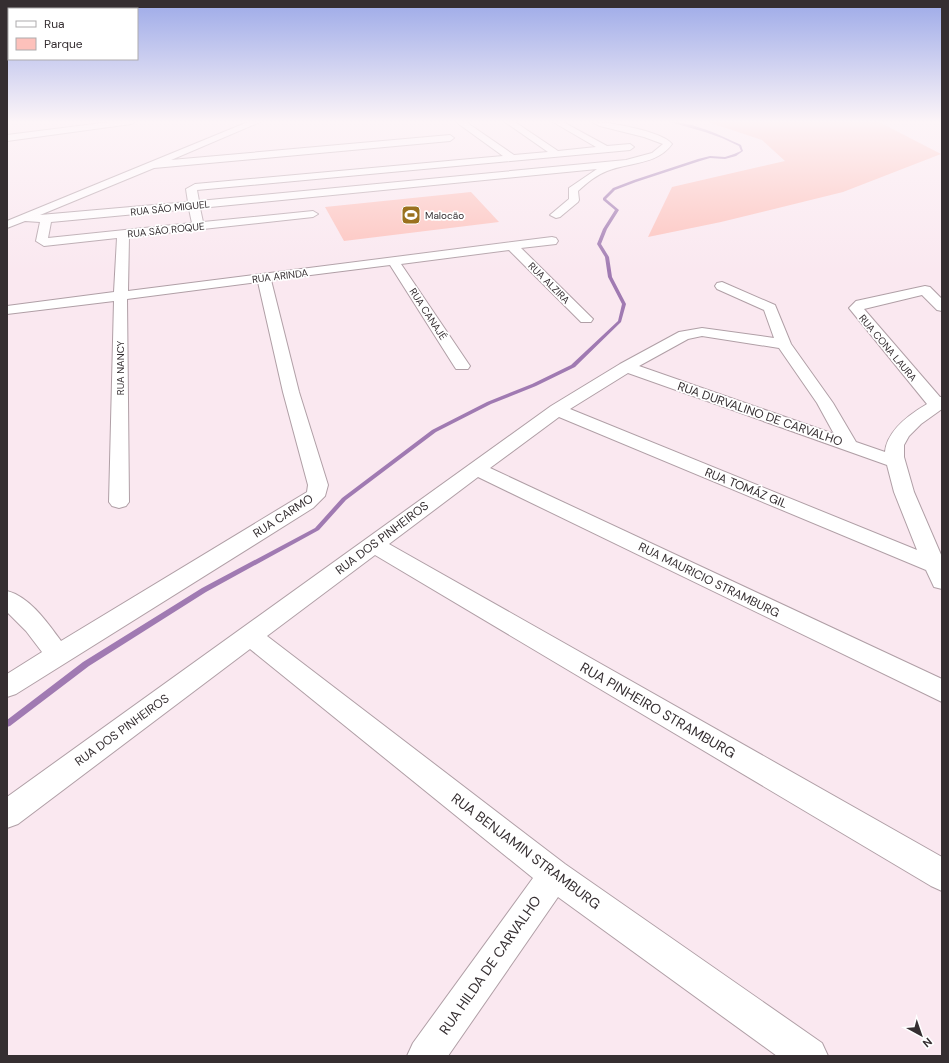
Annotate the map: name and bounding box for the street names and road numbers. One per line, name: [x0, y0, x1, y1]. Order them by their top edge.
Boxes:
street label: RUA SÃO MIGUEL: [130, 197, 210, 219]
street label: RUA SÃO ROQUE: [127, 219, 206, 241]
street label: RUA ALZIRA: [525, 259, 573, 307]
street label: RUA ARINDA: [251, 266, 309, 286]
street label: RUA CANAJÉ: [406, 286, 450, 343]
street label: RUA CONA LAURA: [856, 312, 920, 384]
street label: RUA NANCY: [114, 341, 127, 395]
street label: RUA DURVALINO DE CARVALHO: [675, 378, 845, 450]
street label: RUA TOMÁZ GIL: [703, 464, 789, 512]
street label: RUA CARMO: [250, 491, 316, 541]
street label: RUA DOS PINHEIROS: [332, 498, 432, 578]
street label: RUA MAURICIO STRAMBURG: [636, 539, 782, 621]
street label: RUA PINHEIRO STRAMBURG: [577, 658, 739, 762]
street label: RUA DOS PINHEIROS: [72, 690, 172, 770]
street label: RUA BENJAMIN STRAMBURG: [448, 789, 604, 913]
street label: RUA HILDA DE CARVALHO: [435, 892, 545, 1038]

